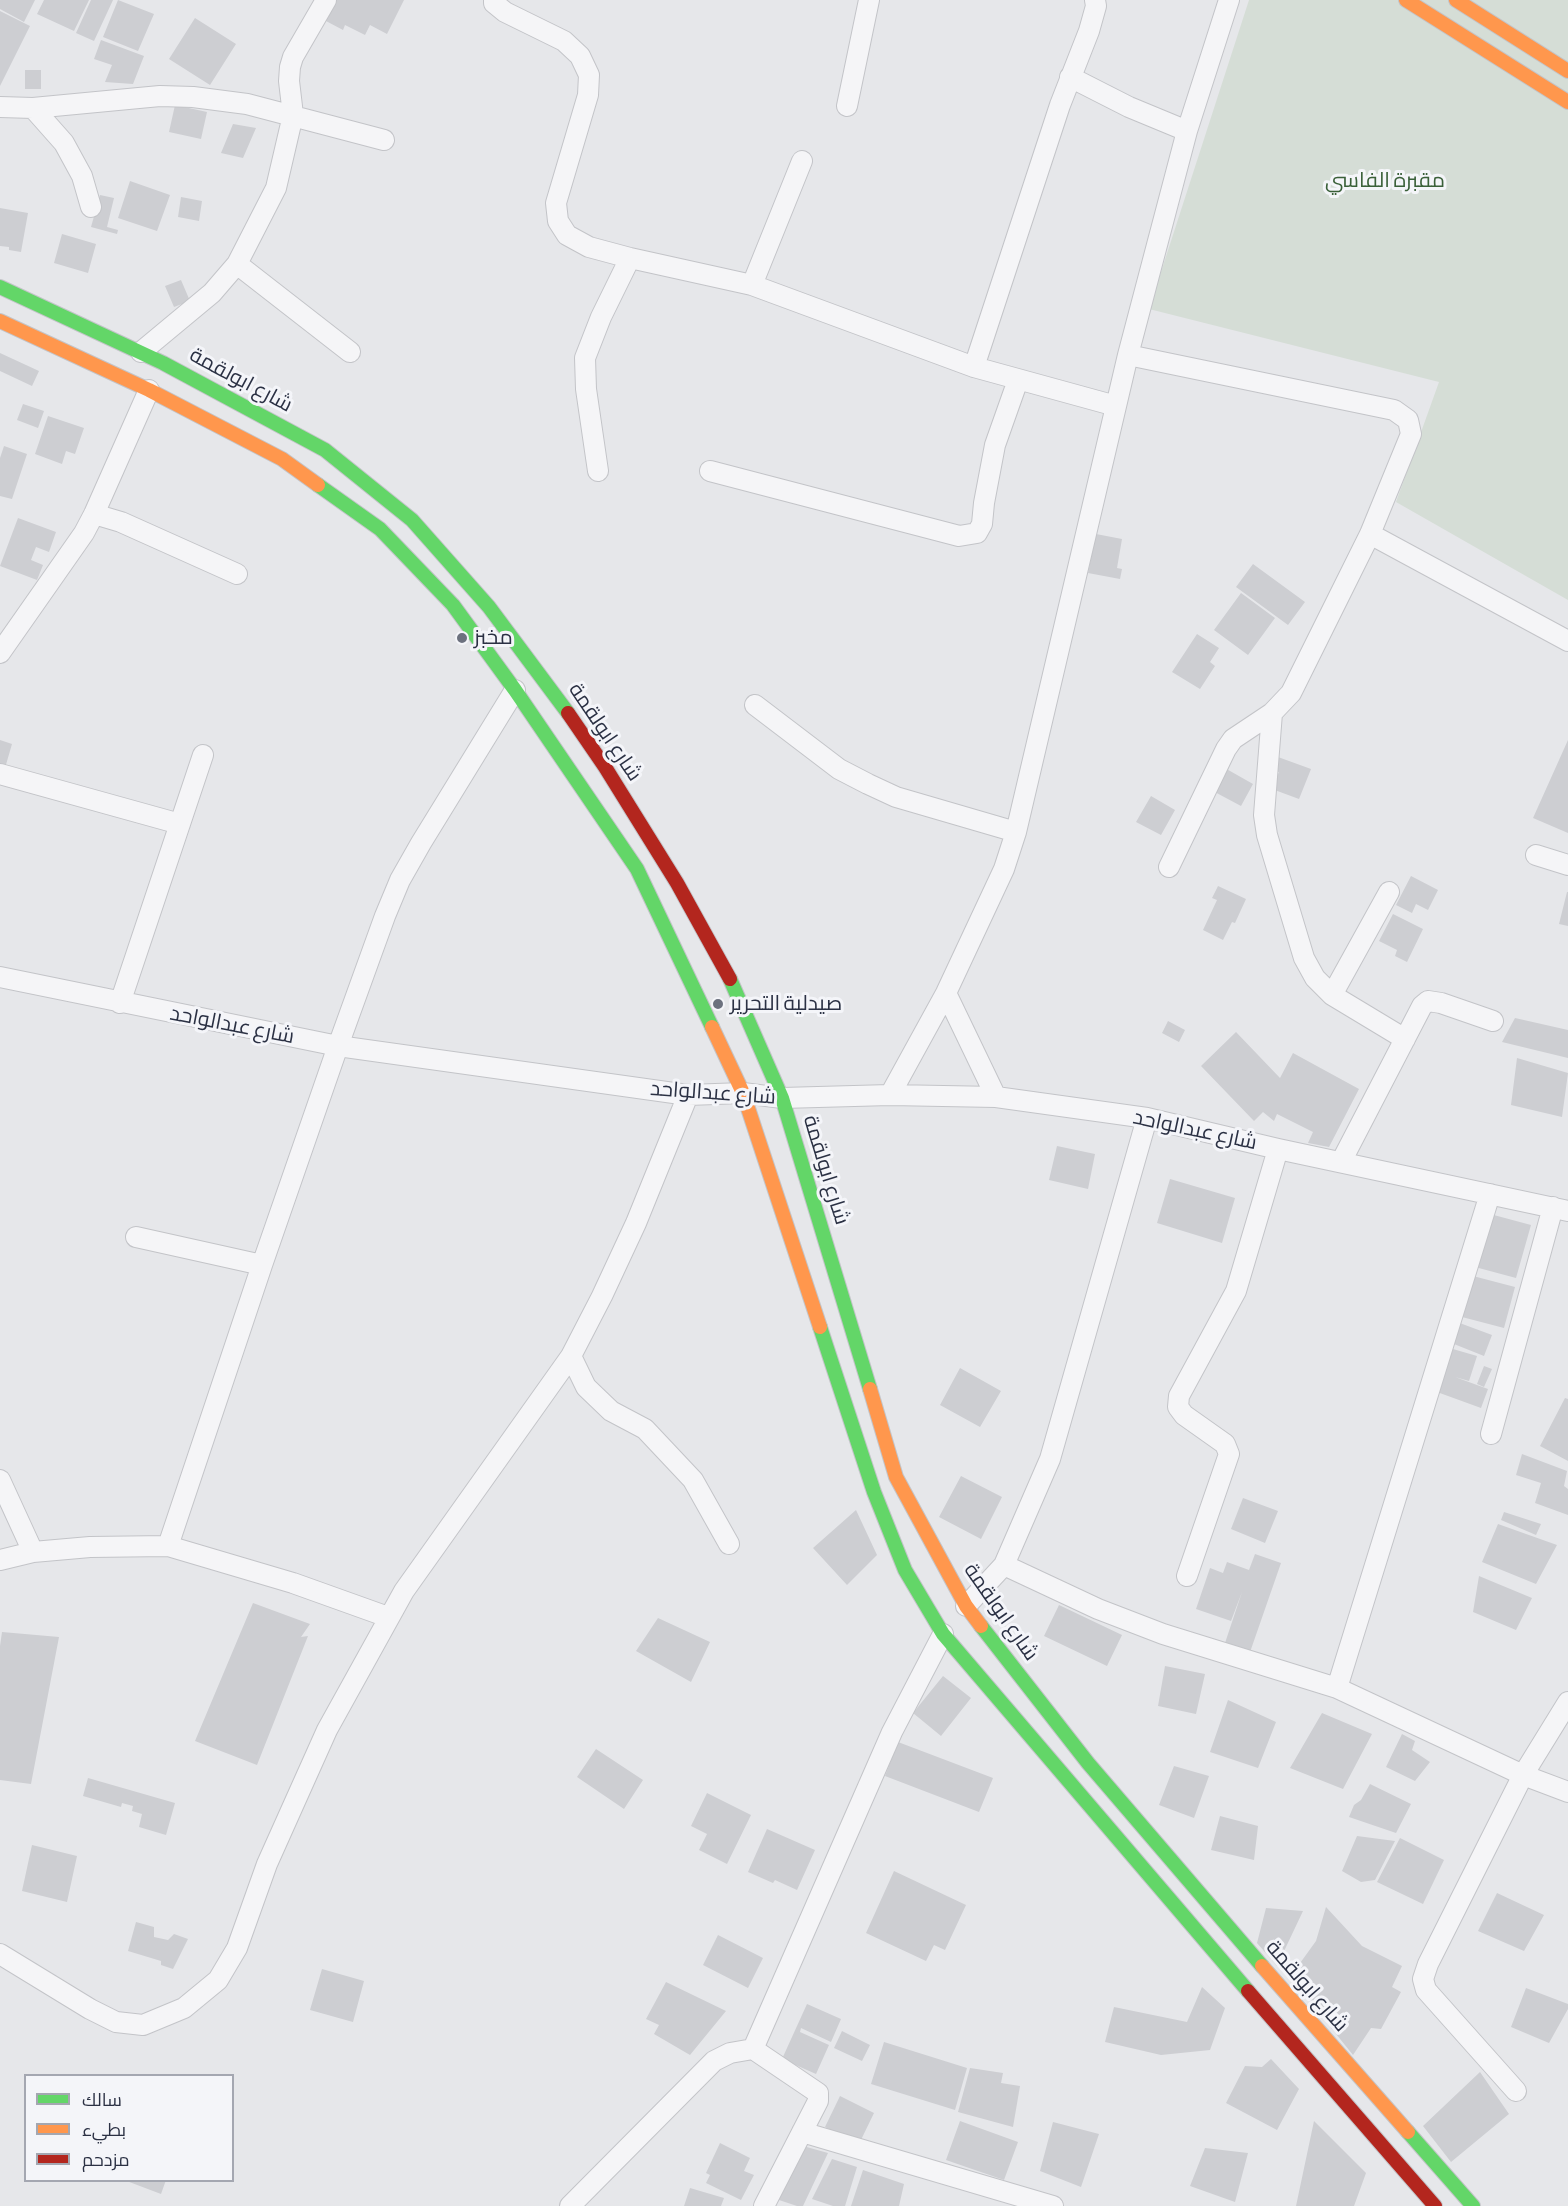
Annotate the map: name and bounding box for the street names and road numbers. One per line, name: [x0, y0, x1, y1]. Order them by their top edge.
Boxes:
street label: شارع ابولقمة: [185, 342, 297, 418]
street label: شارع ابولقمة: [563, 678, 647, 786]
street label: شارع عبدالواحد: [168, 1001, 296, 1049]
street label: شارع عبدالواحد: [649, 1076, 777, 1110]
street label: شارع عبدالواحد: [1131, 1105, 1259, 1155]
street label: شارع ابولقمة: [797, 1112, 855, 1228]
street label: شارع ابولقمة: [958, 1558, 1044, 1666]
street label: شارع ابولقمة: [1260, 1935, 1354, 2037]

